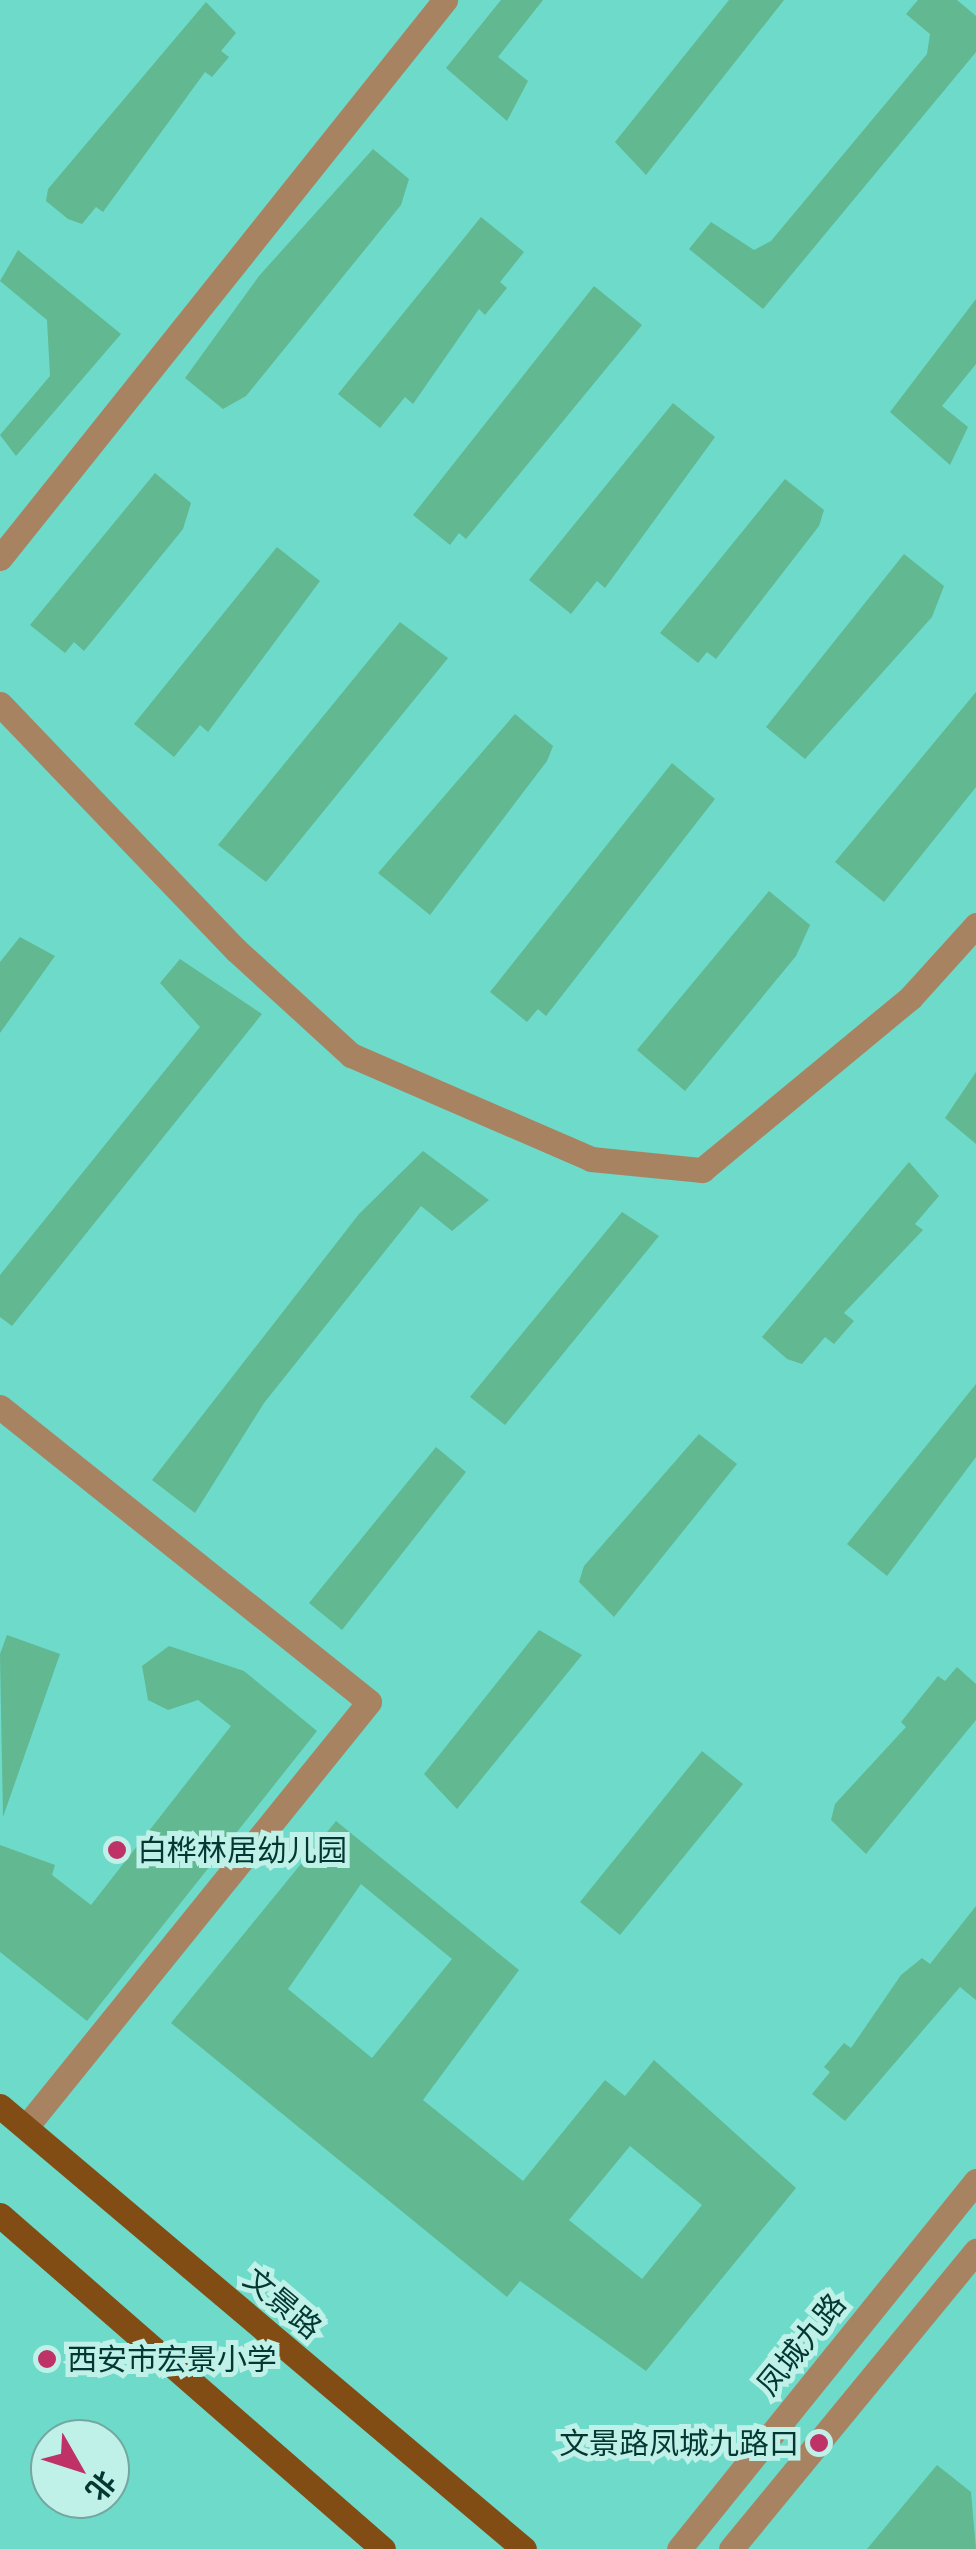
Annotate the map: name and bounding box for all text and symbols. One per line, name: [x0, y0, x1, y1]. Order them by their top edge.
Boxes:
place label: 白桦林居幼儿园: [137, 1832, 347, 1868]
marker: 白桦林居幼儿园: [106, 1839, 128, 1861]
street label: 文景路: [237, 2260, 329, 2346]
street label: 凤城九路: [749, 2286, 853, 2402]
place label: 西安市宏景小学: [67, 2341, 277, 2377]
marker: 西安市宏景小学: [36, 2348, 58, 2370]
north arrow: [30, 2419, 130, 2519]
place label: 文景路凤城九路口: [559, 2425, 799, 2461]
marker: 文景路凤城九路口: [808, 2432, 830, 2454]
text: 北: [78, 2464, 125, 2509]

